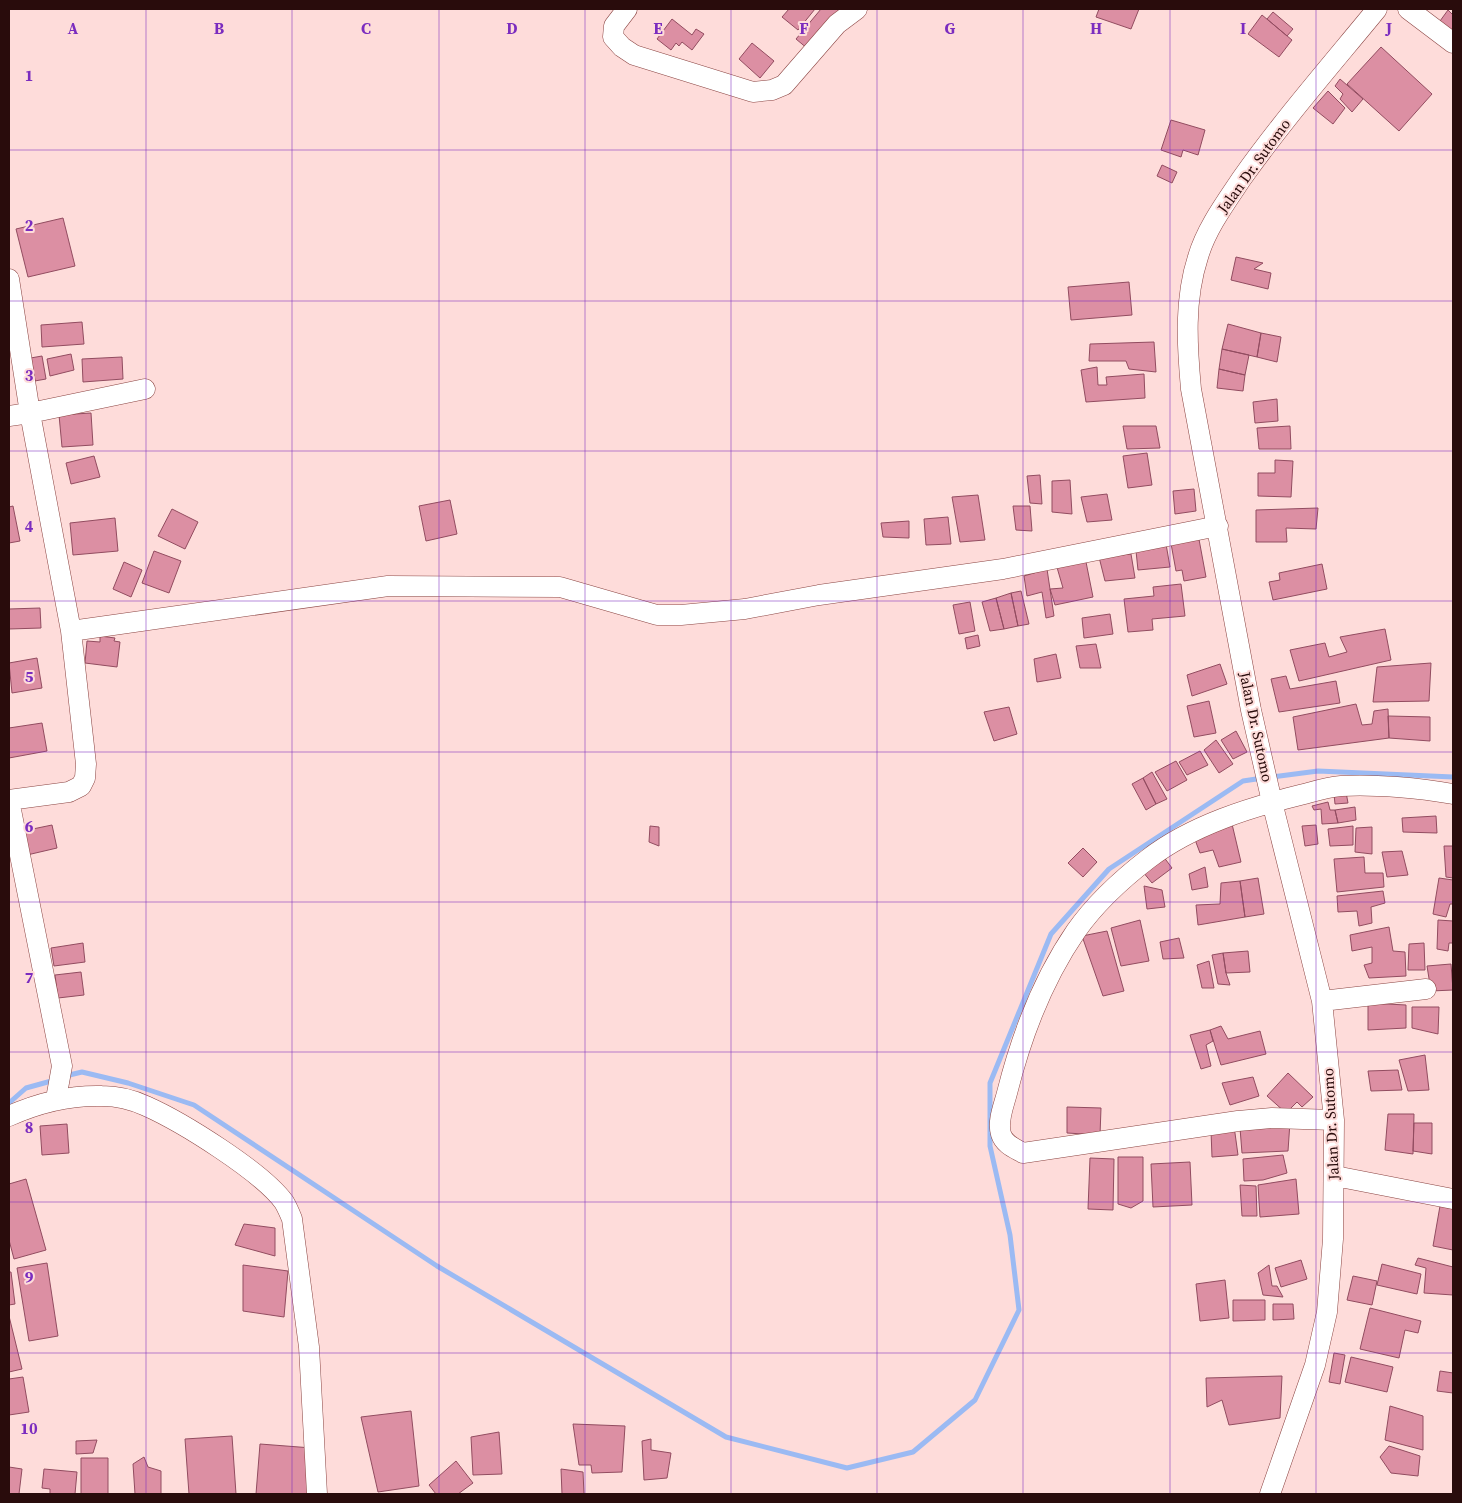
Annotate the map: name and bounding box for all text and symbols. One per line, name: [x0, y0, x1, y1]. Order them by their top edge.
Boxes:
text: A: [68, 17, 79, 39]
text: B: [214, 17, 225, 39]
text: C: [361, 17, 371, 39]
text: D: [506, 17, 518, 39]
text: E: [653, 17, 663, 39]
text: F: [799, 17, 809, 39]
text: G: [945, 17, 956, 39]
text: H: [1090, 17, 1102, 39]
text: I: [1240, 17, 1246, 39]
text: J: [1385, 17, 1392, 39]
text: 1: [25, 64, 33, 86]
street label: Jalan Dr. Sutomo: [1212, 114, 1295, 218]
text: 2: [25, 214, 34, 236]
text: 3: [25, 364, 34, 386]
text: 4: [25, 515, 34, 537]
text: 5: [25, 665, 34, 687]
street label: Jalan Dr. Sutomo: [1234, 669, 1278, 784]
text: 6: [25, 815, 34, 837]
text: 7: [25, 966, 34, 988]
street label: Jalan Dr. Sutomo: [1317, 1068, 1344, 1182]
text: 8: [25, 1116, 33, 1138]
text: 9: [25, 1266, 34, 1288]
text: 10: [20, 1417, 38, 1439]

